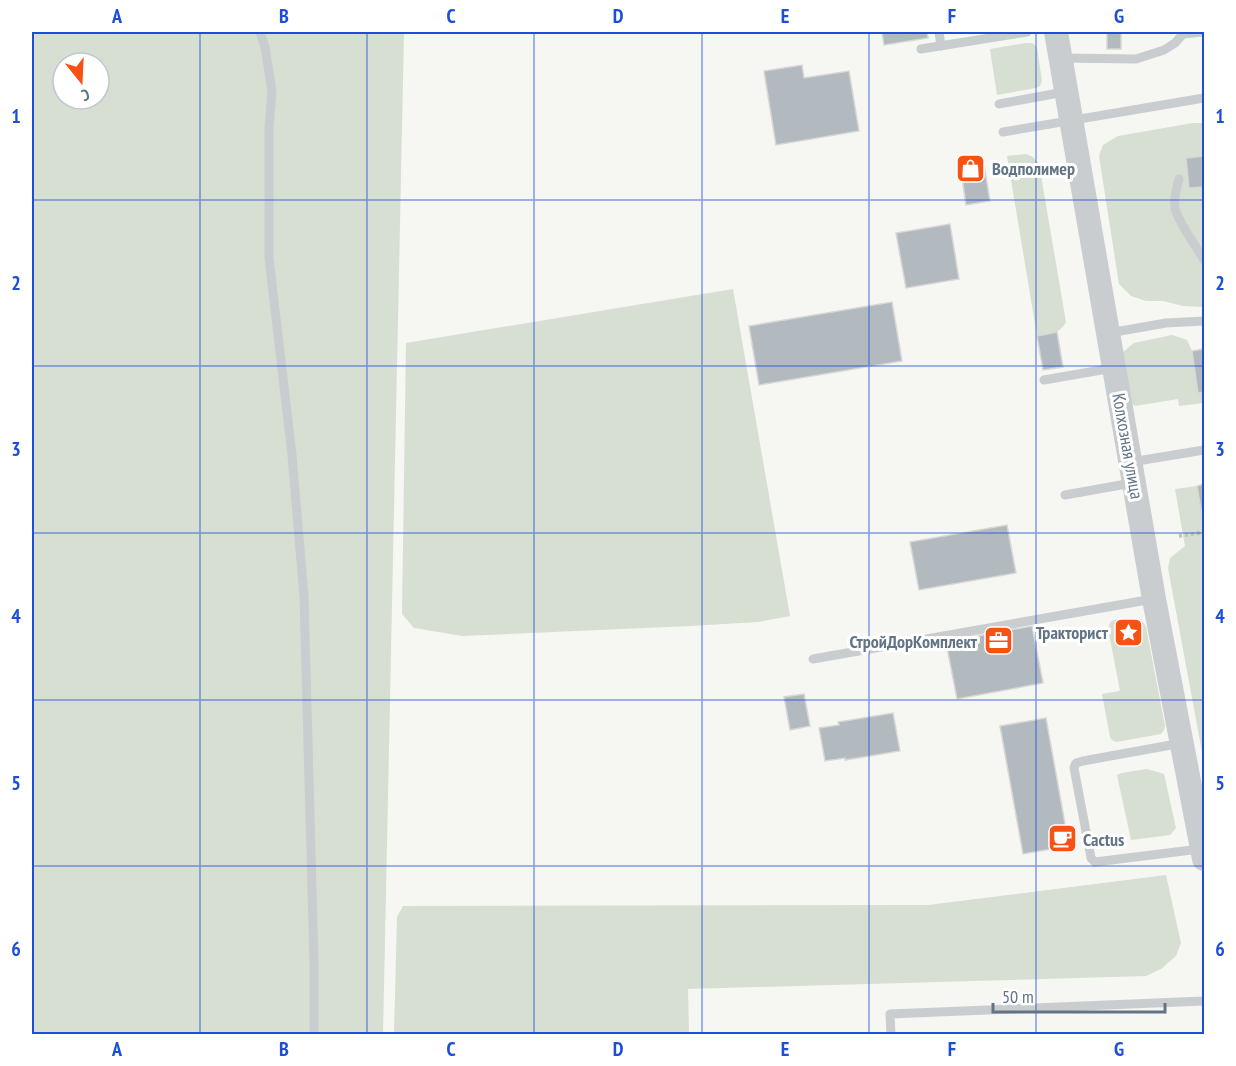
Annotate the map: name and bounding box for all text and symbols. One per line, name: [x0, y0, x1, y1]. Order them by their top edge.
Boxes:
text: A: [111, 3, 123, 29]
text: B: [279, 3, 289, 29]
text: C: [446, 3, 456, 29]
text: D: [613, 3, 624, 29]
text: E: [781, 3, 789, 29]
text: F: [948, 3, 956, 29]
text: G: [1114, 3, 1124, 29]
north arrow: [51, 51, 111, 111]
text: С: [78, 85, 92, 106]
text: 1: [11, 103, 21, 129]
text: 1: [1215, 103, 1225, 129]
shop icon: Водполимер: [955, 152, 987, 184]
place label: Водполимер: [992, 157, 1075, 180]
text: 2: [11, 270, 21, 296]
text: 2: [1215, 270, 1225, 296]
street label: Колхозная улица: [1107, 391, 1149, 501]
text: 3: [11, 436, 21, 462]
text: 3: [1215, 436, 1225, 462]
text: 4: [11, 603, 21, 629]
text: 4: [1215, 603, 1225, 629]
place icon: Тракторист: [1113, 616, 1145, 648]
place label: Тракторист: [1036, 621, 1109, 644]
office icon: СтройДорКомплект: [982, 625, 1014, 657]
place label: СтройДорКомплект: [849, 630, 978, 653]
text: 5: [11, 770, 21, 796]
text: 5: [1215, 770, 1225, 796]
cafe icon: Cactus: [1046, 823, 1078, 855]
place label: Cactus: [1083, 828, 1124, 851]
text: 6: [11, 936, 21, 962]
text: 6: [1215, 936, 1225, 962]
scale bar: [993, 976, 1166, 1014]
text: 50 m: [1002, 985, 1034, 1008]
text: A: [111, 1036, 123, 1062]
text: B: [279, 1036, 289, 1062]
text: C: [446, 1036, 456, 1062]
text: D: [613, 1036, 624, 1062]
text: E: [781, 1036, 789, 1062]
text: F: [948, 1036, 956, 1062]
text: G: [1114, 1036, 1124, 1062]

